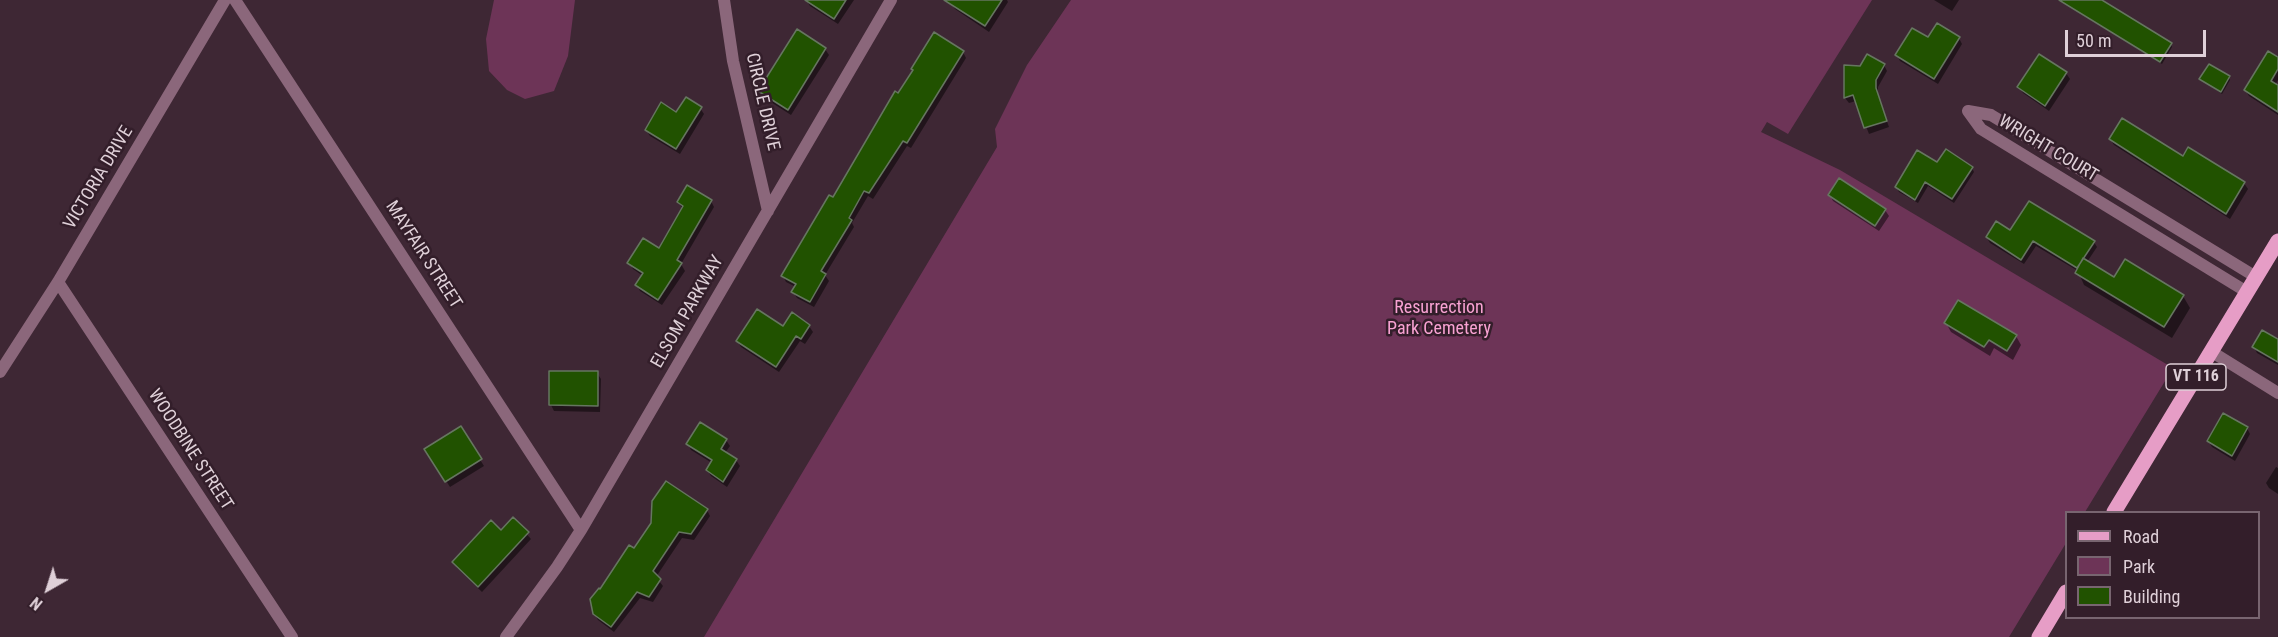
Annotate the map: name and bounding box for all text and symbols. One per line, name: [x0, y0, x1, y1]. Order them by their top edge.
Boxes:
scale bar: [2068, 18, 2209, 56]
text: 50 m: [2076, 30, 2111, 51]
street label: CIRCLE DRIVE: [740, 51, 784, 153]
street label: WRIGHT COURT: [1994, 111, 2102, 187]
street label: VICTORIA DRIVE: [60, 122, 138, 234]
street label: MAYFAIR STREET: [380, 197, 466, 313]
street label: ELSOM PARKWAY: [647, 252, 729, 372]
park label: Resurrection Park Cemetery: [1387, 297, 1491, 340]
road number: VT 116: [2166, 364, 2226, 390]
street label: WOODBINE STREET: [143, 385, 237, 515]
legend: [2065, 511, 2260, 619]
text: Road: [2123, 526, 2159, 547]
text: Park: [2123, 556, 2155, 577]
north arrow: [18, 559, 78, 619]
text: Building: [2123, 586, 2180, 607]
text: N: [27, 593, 46, 614]

